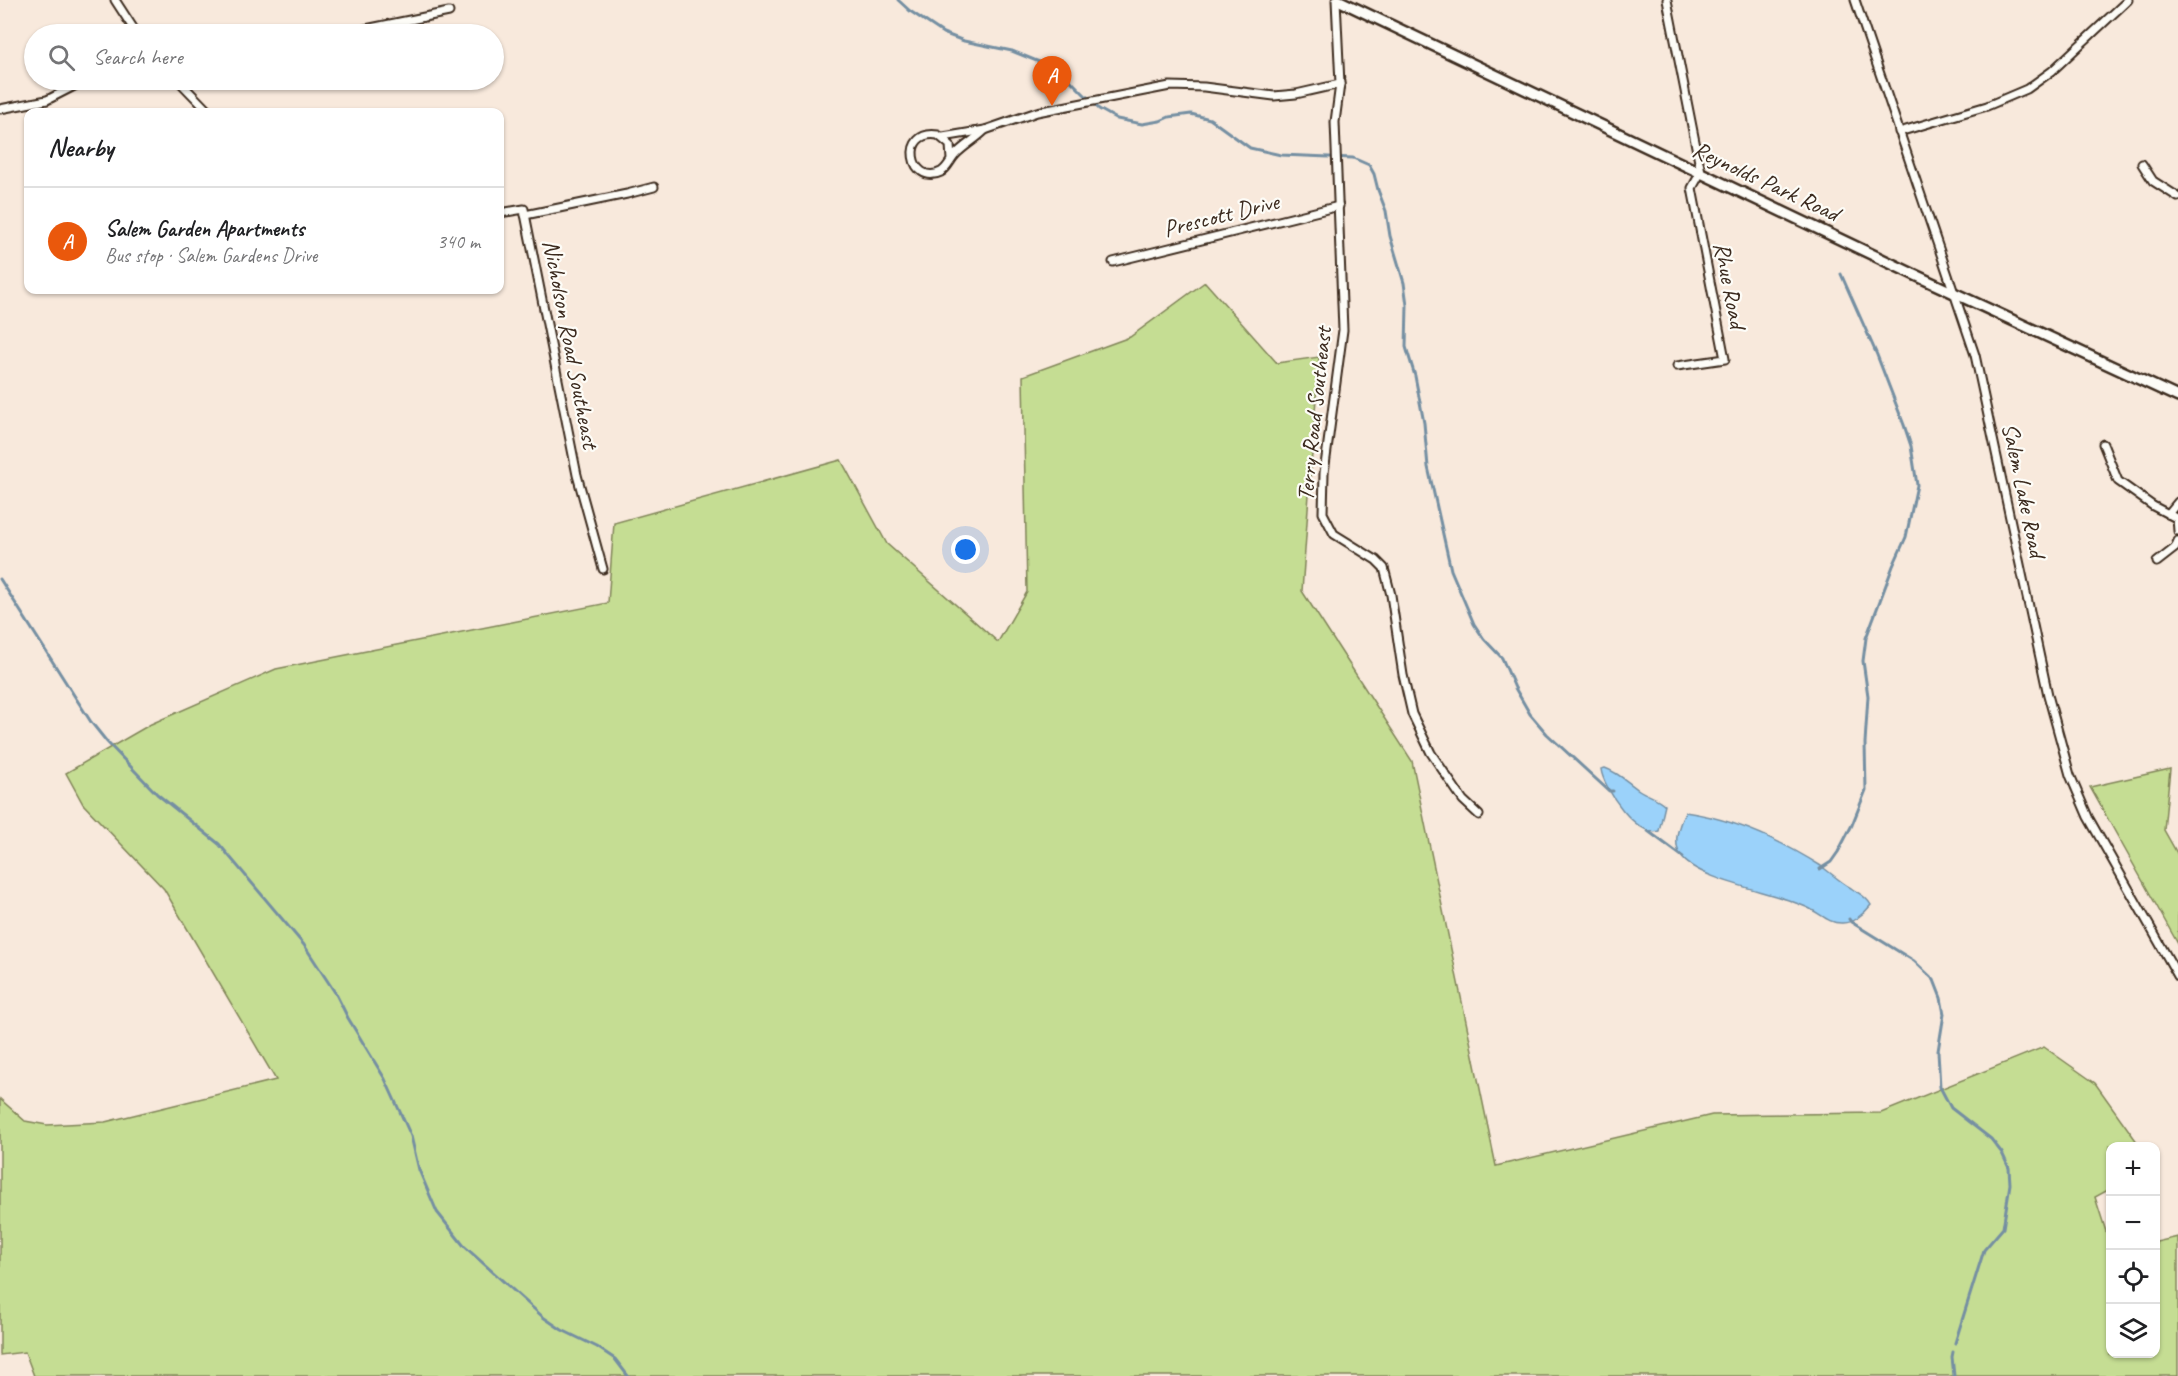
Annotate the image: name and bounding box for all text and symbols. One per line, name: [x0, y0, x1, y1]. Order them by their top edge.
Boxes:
search box: [24, 24, 504, 90]
icon: search: [45, 41, 78, 74]
text: Search here: [93, 43, 183, 71]
pin: A: [1032, 57, 1072, 106]
text: Nearby: [48, 131, 113, 164]
street label: Reynolds Park Road: [1688, 134, 1847, 230]
street label: Prescott Drive: [1160, 186, 1284, 244]
text: Salem Garden Apartments: [105, 215, 304, 243]
text: A: [62, 229, 73, 254]
text: 340 m: [437, 229, 480, 254]
street label: Nicholson Road Southeast: [536, 237, 606, 453]
street label: Rhue Road: [1707, 240, 1754, 334]
text: Bus stop · Salem Gardens Drive: [105, 243, 317, 268]
street label: Terry Road Southeast: [1290, 323, 1338, 503]
street label: Salem Lake Road: [1995, 420, 2054, 563]
your location: [951, 535, 980, 564]
map controls: [2106, 1142, 2160, 1358]
button: +: [2106, 1142, 2160, 1196]
button: −: [2106, 1196, 2160, 1250]
button: locate: [2106, 1250, 2160, 1304]
button: layers: [2106, 1304, 2160, 1358]

